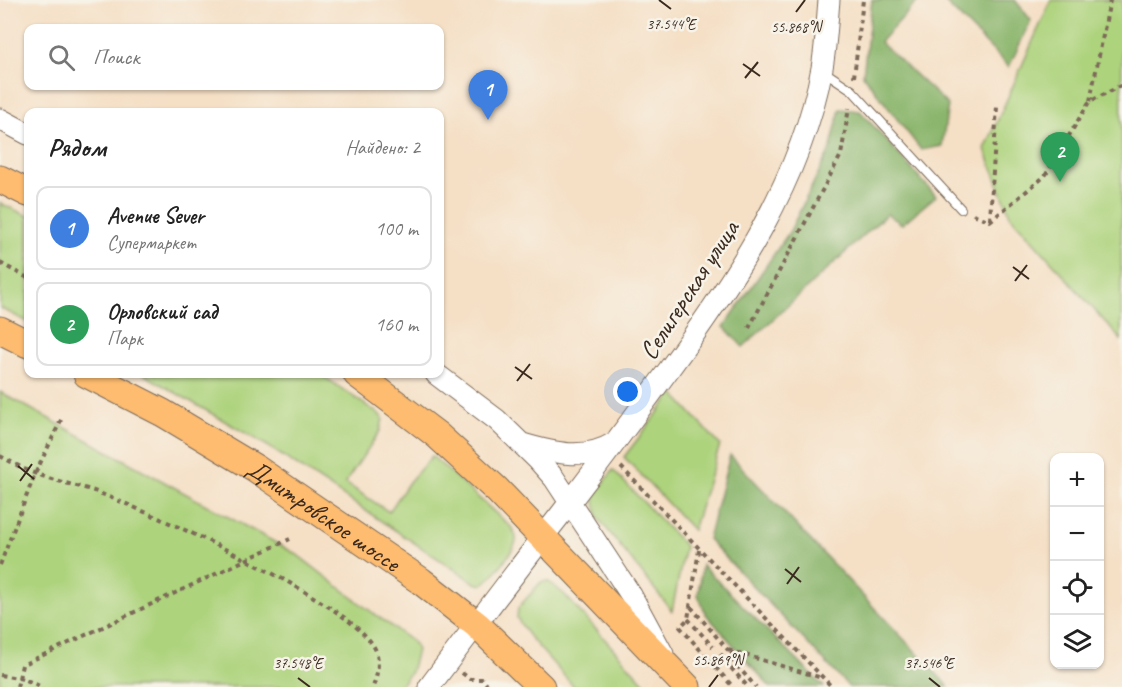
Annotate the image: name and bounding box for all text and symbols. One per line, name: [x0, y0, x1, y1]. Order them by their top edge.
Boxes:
text: 37.544°E: [647, 15, 698, 34]
text: 55.868°N: [771, 18, 824, 37]
search box: [24, 24, 444, 90]
icon: search: [45, 41, 78, 74]
text: Поиск: [93, 43, 139, 71]
pin: 1: [468, 70, 508, 120]
text: Рядом: [48, 131, 106, 164]
pin: 2: [1040, 132, 1080, 182]
text: Найдено: 2: [345, 135, 420, 160]
text: Avenue Sever: [107, 202, 204, 230]
street label: Селигерская улица: [632, 213, 747, 366]
text: 1: [65, 216, 74, 241]
text: 100 m: [375, 216, 418, 241]
text: Супермаркет: [107, 230, 196, 255]
text: Орловский сад: [107, 298, 218, 326]
text: 2: [65, 312, 74, 337]
text: 160 m: [375, 312, 418, 337]
text: Парк: [107, 326, 143, 351]
your location: [613, 377, 642, 406]
street label: Дмитровское шоссе: [241, 451, 408, 580]
map controls: [1050, 453, 1104, 669]
button: +: [1050, 453, 1104, 507]
button: −: [1050, 507, 1104, 561]
button: locate: [1050, 561, 1104, 615]
button: layers: [1050, 615, 1104, 669]
text: 55.869°N: [693, 651, 746, 670]
text: 37.548°E: [274, 654, 325, 673]
text: 37.546°E: [905, 654, 956, 673]

